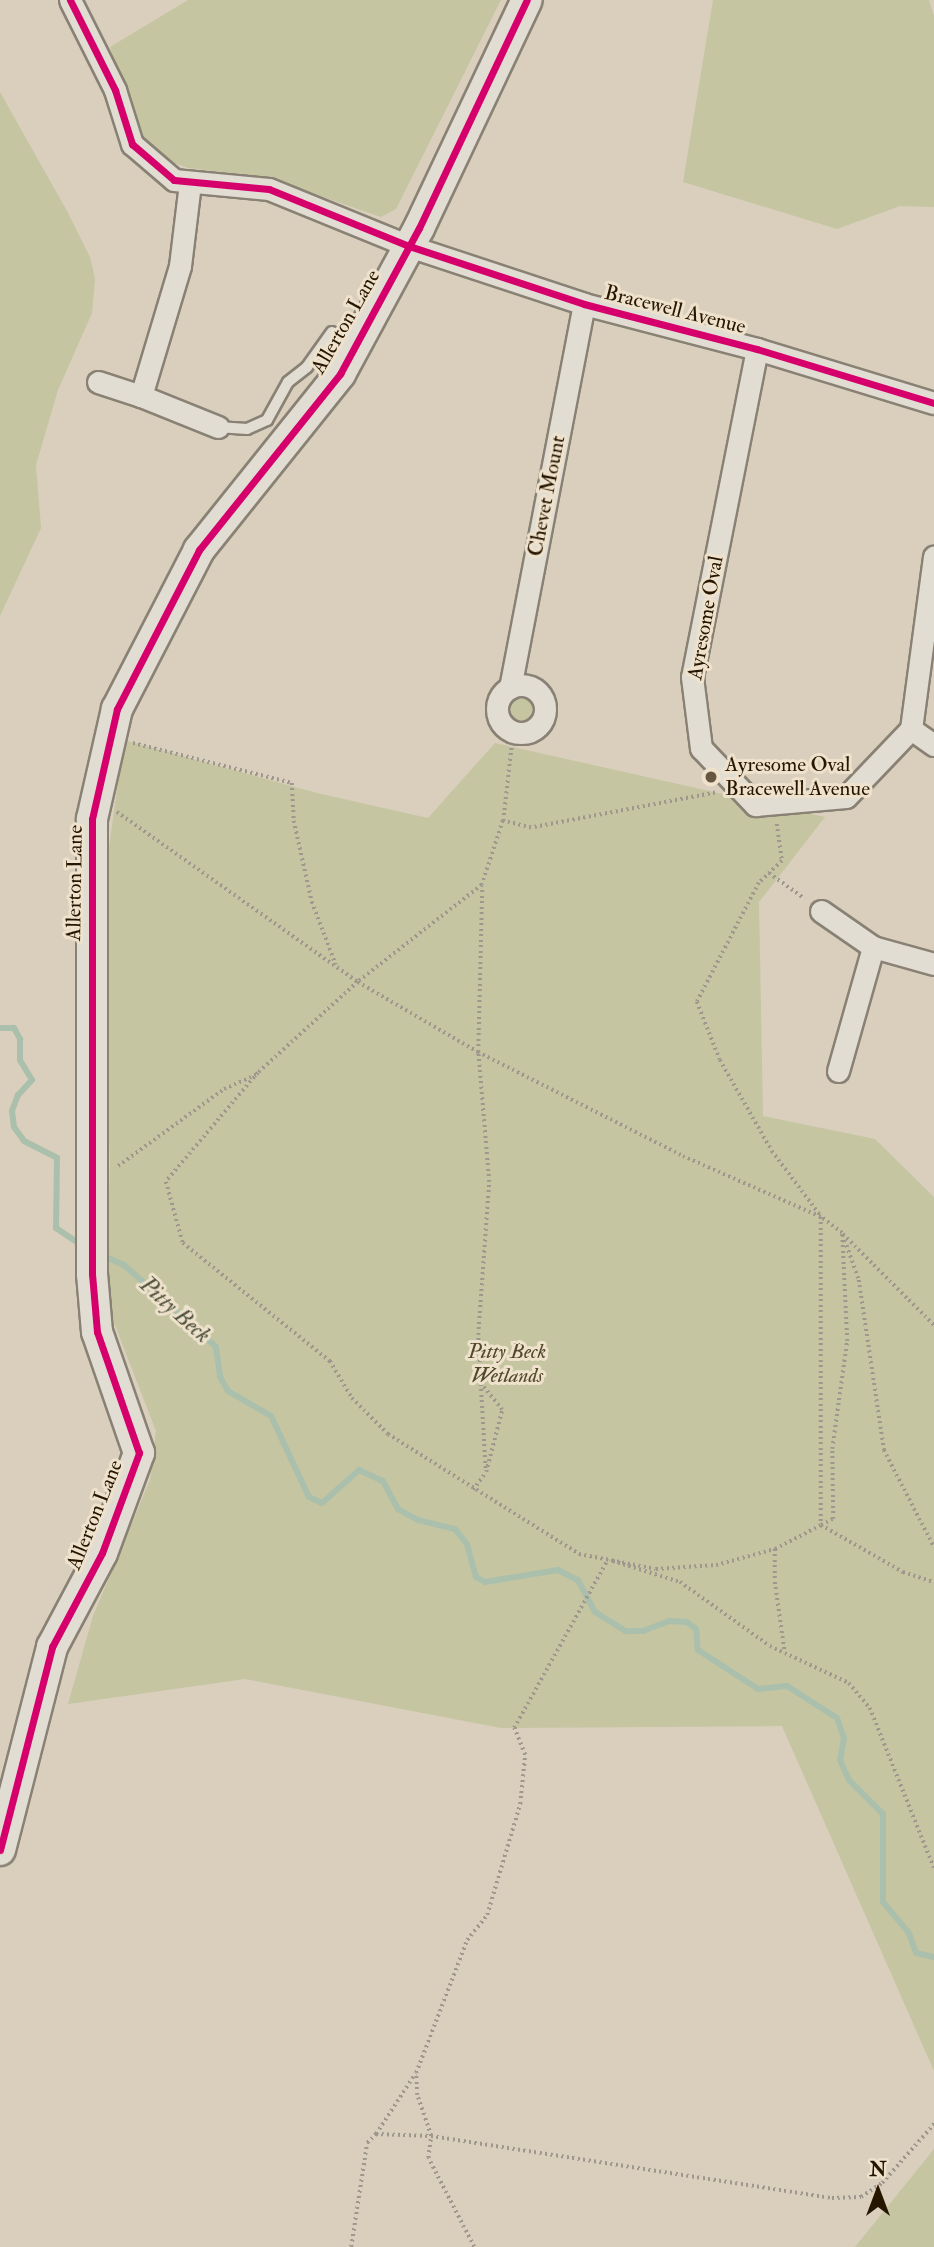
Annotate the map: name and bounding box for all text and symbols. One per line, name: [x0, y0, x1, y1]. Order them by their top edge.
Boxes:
street label: Allerton Lane: [306, 265, 386, 379]
street label: Bracewell Avenue: [602, 280, 748, 340]
street label: Chevet Mount: [523, 433, 571, 559]
street label: Ayresome Oval: [683, 554, 729, 682]
place label: Ayresome Oval Bracewell Avenue: [725, 752, 870, 802]
marker: Ayresome Oval Bracewell Avenue: [703, 769, 719, 785]
street label: Allerton Lane: [61, 825, 89, 941]
water label: Pitty Beck: [134, 1271, 216, 1349]
park label: Pitty Beck Wetlands: [468, 1339, 546, 1389]
street label: Allerton Lane: [62, 1456, 128, 1574]
north arrow: [843, 2156, 913, 2226]
text: N: [869, 2158, 887, 2182]

